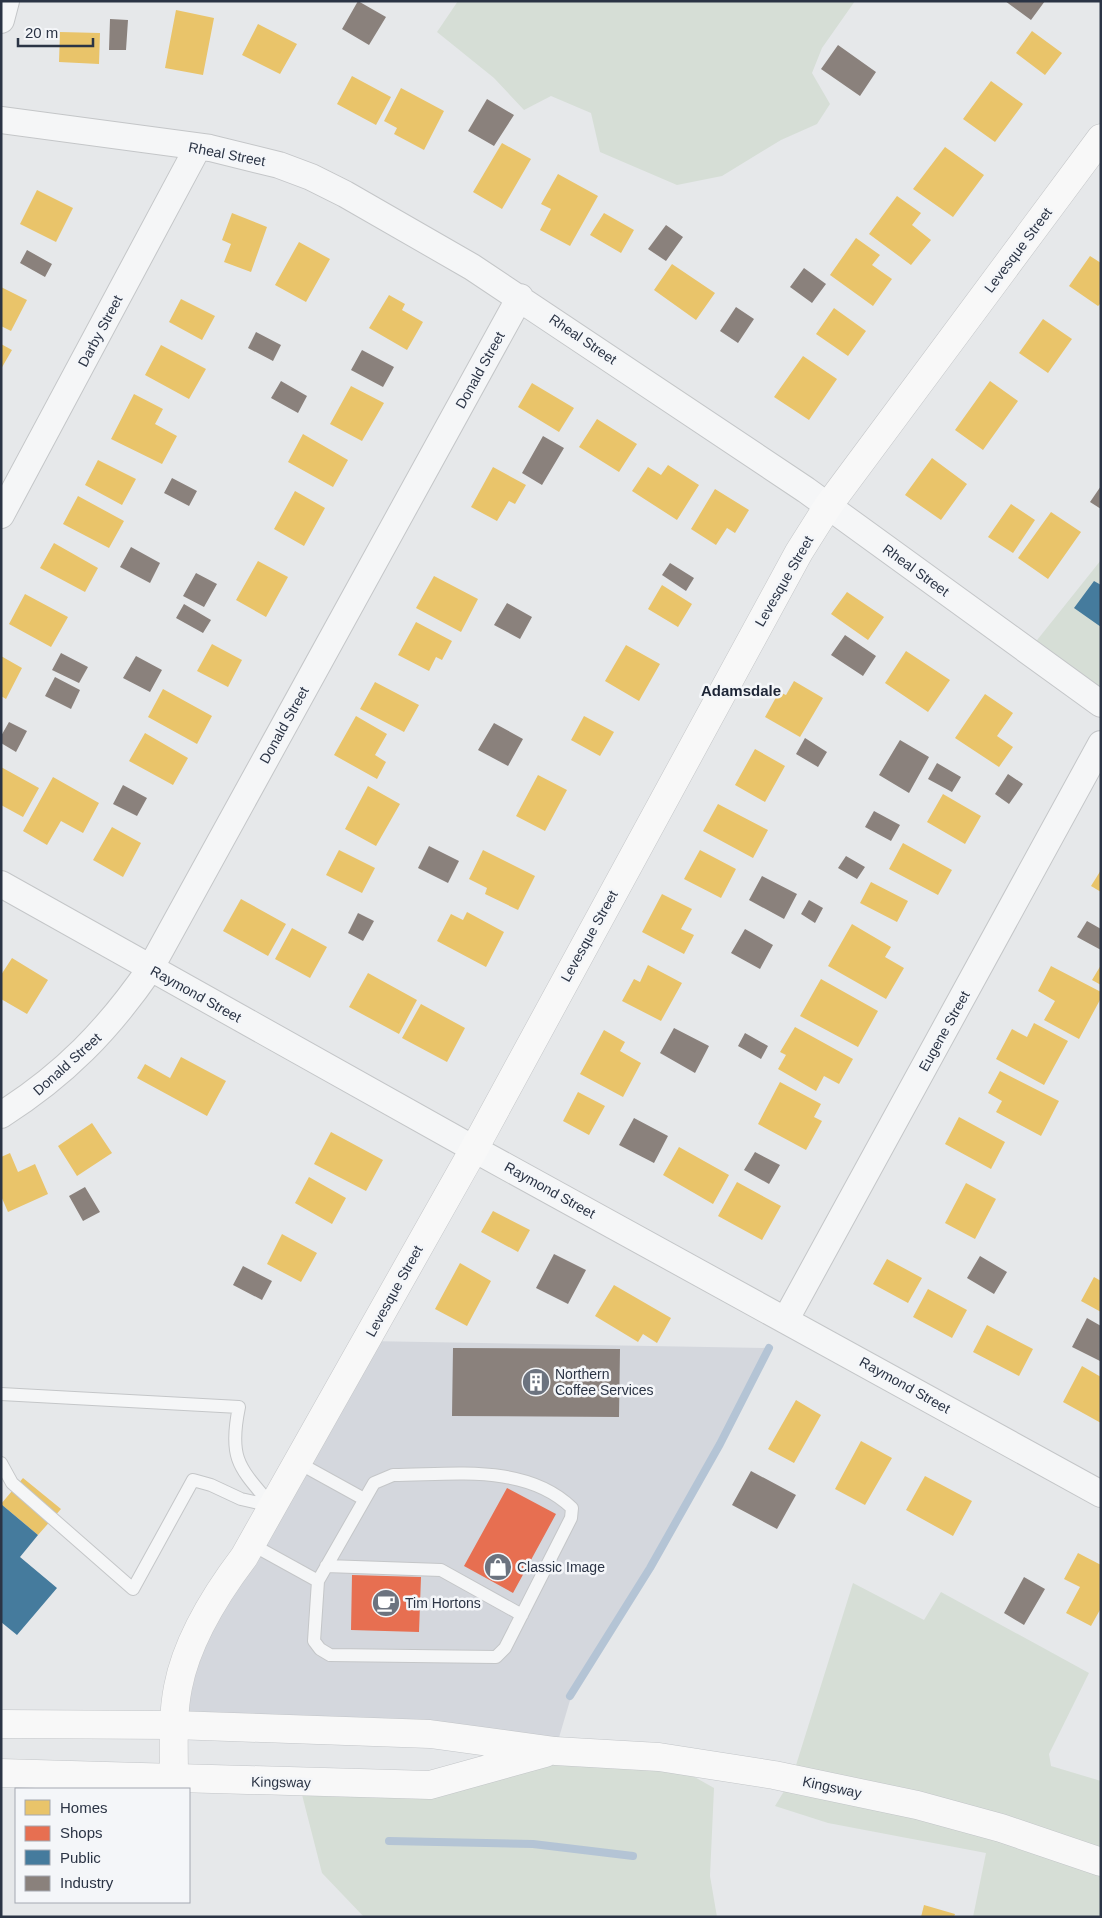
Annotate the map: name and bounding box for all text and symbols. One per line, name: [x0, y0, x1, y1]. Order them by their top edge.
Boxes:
scale bar: [18, 15, 92, 47]
text: 20 m: [25, 24, 58, 41]
street label: Rheal Street: [187, 139, 267, 169]
street label: Levesque Street: [981, 204, 1055, 296]
street label: Darby Street: [74, 292, 126, 369]
street label: Rheal Street: [546, 311, 620, 367]
street label: Donald Street: [452, 329, 508, 411]
street label: Levesque Street: [752, 533, 816, 629]
street label: Rheal Street: [880, 541, 952, 599]
district label: Adamsdale: [701, 682, 781, 699]
street label: Donald Street: [256, 684, 312, 766]
street label: Levesque Street: [557, 887, 621, 984]
street label: Raymond Street: [148, 962, 244, 1026]
street label: Eugene Street: [915, 988, 973, 1074]
street label: Donald Street: [30, 1029, 104, 1099]
street label: Raymond Street: [502, 1158, 598, 1222]
street label: Levesque Street: [362, 1242, 426, 1339]
street label: Raymond Street: [857, 1353, 953, 1417]
place label: Northern Coffee Services: [555, 1366, 654, 1398]
building icon: Northern Coffee Services: [521, 1367, 551, 1397]
shop icon: Classic Image: [483, 1552, 513, 1582]
place label: Classic Image: [517, 1559, 605, 1575]
cafe icon: Tim Hortons: [371, 1588, 401, 1618]
place label: Tim Hortons: [405, 1595, 481, 1611]
street label: Kingsway: [251, 1773, 311, 1791]
street label: Kingsway: [801, 1773, 863, 1801]
legend: [15, 1788, 190, 1903]
text: Homes: [60, 1799, 108, 1816]
text: Shops: [60, 1824, 103, 1841]
text: Public: [60, 1849, 101, 1866]
text: Industry: [60, 1874, 114, 1891]

